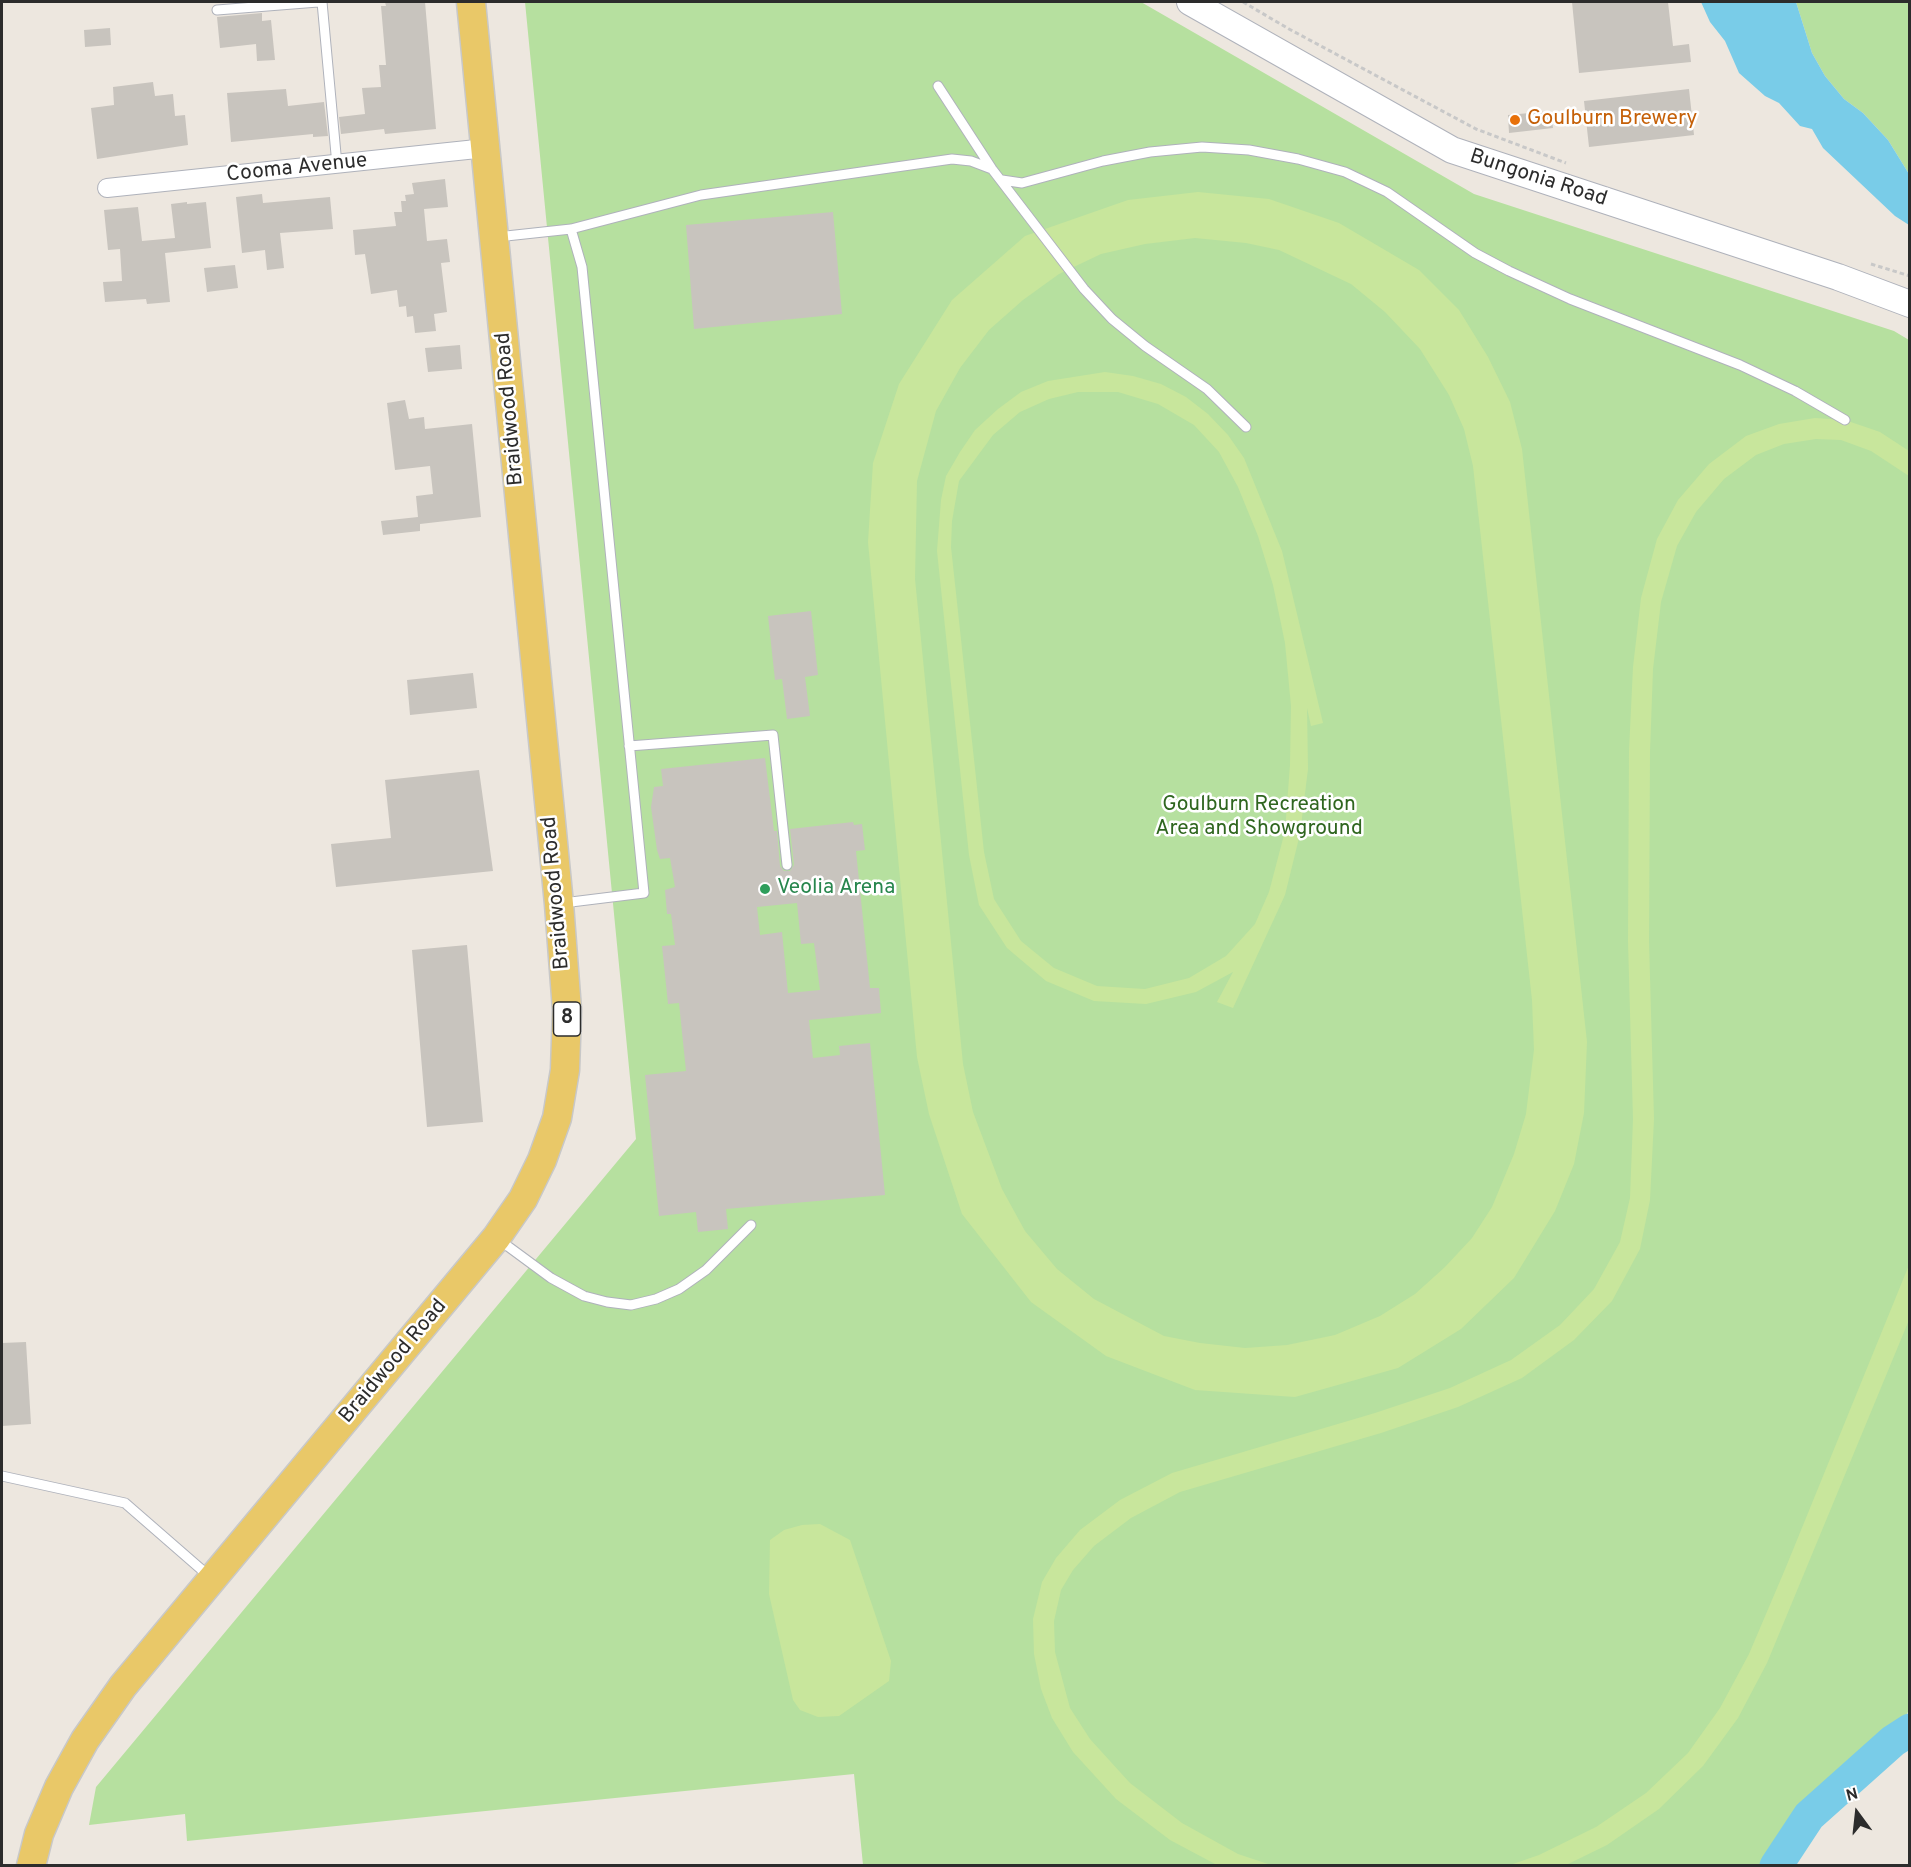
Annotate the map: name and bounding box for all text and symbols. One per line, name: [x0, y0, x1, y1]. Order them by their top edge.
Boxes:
place label: Goulburn Brewery: [1527, 107, 1697, 133]
marker: Goulburn Brewery: [1508, 113, 1522, 127]
street label: Bungonia Road: [1466, 145, 1610, 213]
street label: Cooma Avenue: [225, 149, 369, 189]
street label: Braidwood Road: [492, 331, 530, 487]
park label: Goulburn Recreation Area and Showground: [1155, 793, 1363, 843]
street label: Braidwood Road: [538, 815, 576, 971]
place label: Veolia Arena: [777, 876, 895, 902]
marker: Veolia Arena: [758, 882, 772, 896]
road number: 8: [554, 1002, 580, 1036]
street label: Braidwood Road: [335, 1295, 453, 1429]
north arrow: [1827, 1783, 1887, 1843]
text: N: [1844, 1784, 1860, 1807]

